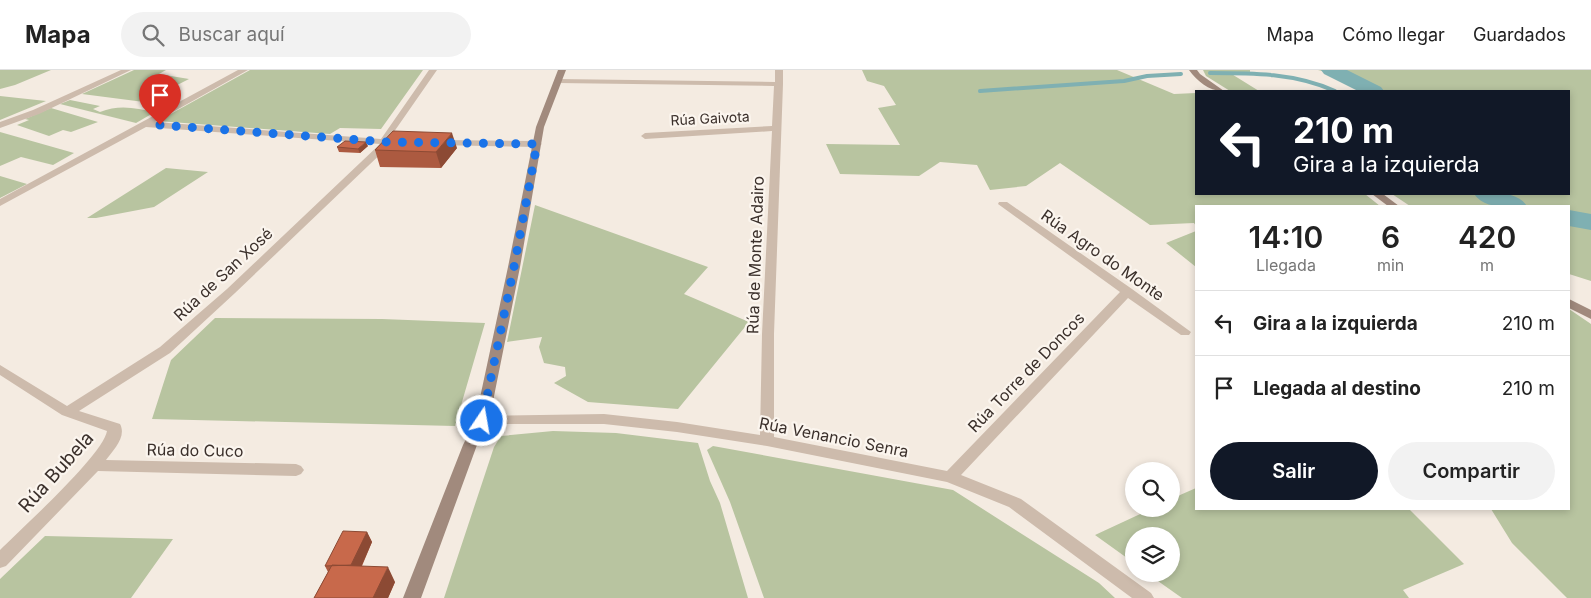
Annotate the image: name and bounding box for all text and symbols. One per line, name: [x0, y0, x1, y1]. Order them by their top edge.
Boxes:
search box: [121, 12, 471, 57]
text: Mapa: [25, 20, 91, 49]
icon: search: [139, 21, 167, 49]
text: Buscar aquí: [179, 23, 285, 46]
text: Mapa: [1267, 24, 1314, 45]
text: Cómo llegar: [1342, 24, 1445, 45]
text: Guardados: [1473, 24, 1566, 45]
pin: [139, 74, 181, 125]
icon: arrive: [146, 81, 174, 109]
street label: Rúa Gaivota: [670, 107, 750, 129]
text: 210 m: [1293, 109, 1394, 151]
icon: left: [1210, 110, 1275, 175]
text: Gira a la izquierda: [1293, 151, 1480, 177]
street label: Rúa de Monte Adairo: [742, 176, 768, 334]
street label: Rúa Agro do Monte: [1038, 205, 1168, 305]
text: 14:10: [1249, 219, 1323, 255]
text: 6: [1381, 219, 1400, 255]
text: 420: [1458, 219, 1516, 255]
street label: Rúa de San Xosé: [169, 223, 277, 325]
text: Llegada: [1256, 255, 1316, 275]
text: min: [1377, 255, 1404, 275]
text: m: [1480, 255, 1494, 275]
street label: Rúa Torre de Doncos: [964, 308, 1088, 436]
icon: left: [1210, 309, 1238, 337]
text: Gira a la izquierda: [1253, 312, 1418, 335]
text: 210 m: [1502, 312, 1555, 335]
icon: arrive: [1210, 374, 1238, 402]
text: Llegada al destino: [1253, 377, 1421, 400]
text: 210 m: [1502, 377, 1555, 400]
position arrow: [455, 394, 507, 446]
street label: Rúa Venancio Senra: [758, 413, 910, 461]
street label: Rúa Bubela: [14, 427, 98, 517]
street label: Rúa do Cuco: [146, 439, 244, 461]
button: Salir: [1210, 442, 1378, 500]
button: Compartir: [1388, 442, 1555, 500]
map controls: [1125, 462, 1180, 582]
button: search: [1125, 462, 1180, 517]
button: layers: [1125, 527, 1180, 582]

